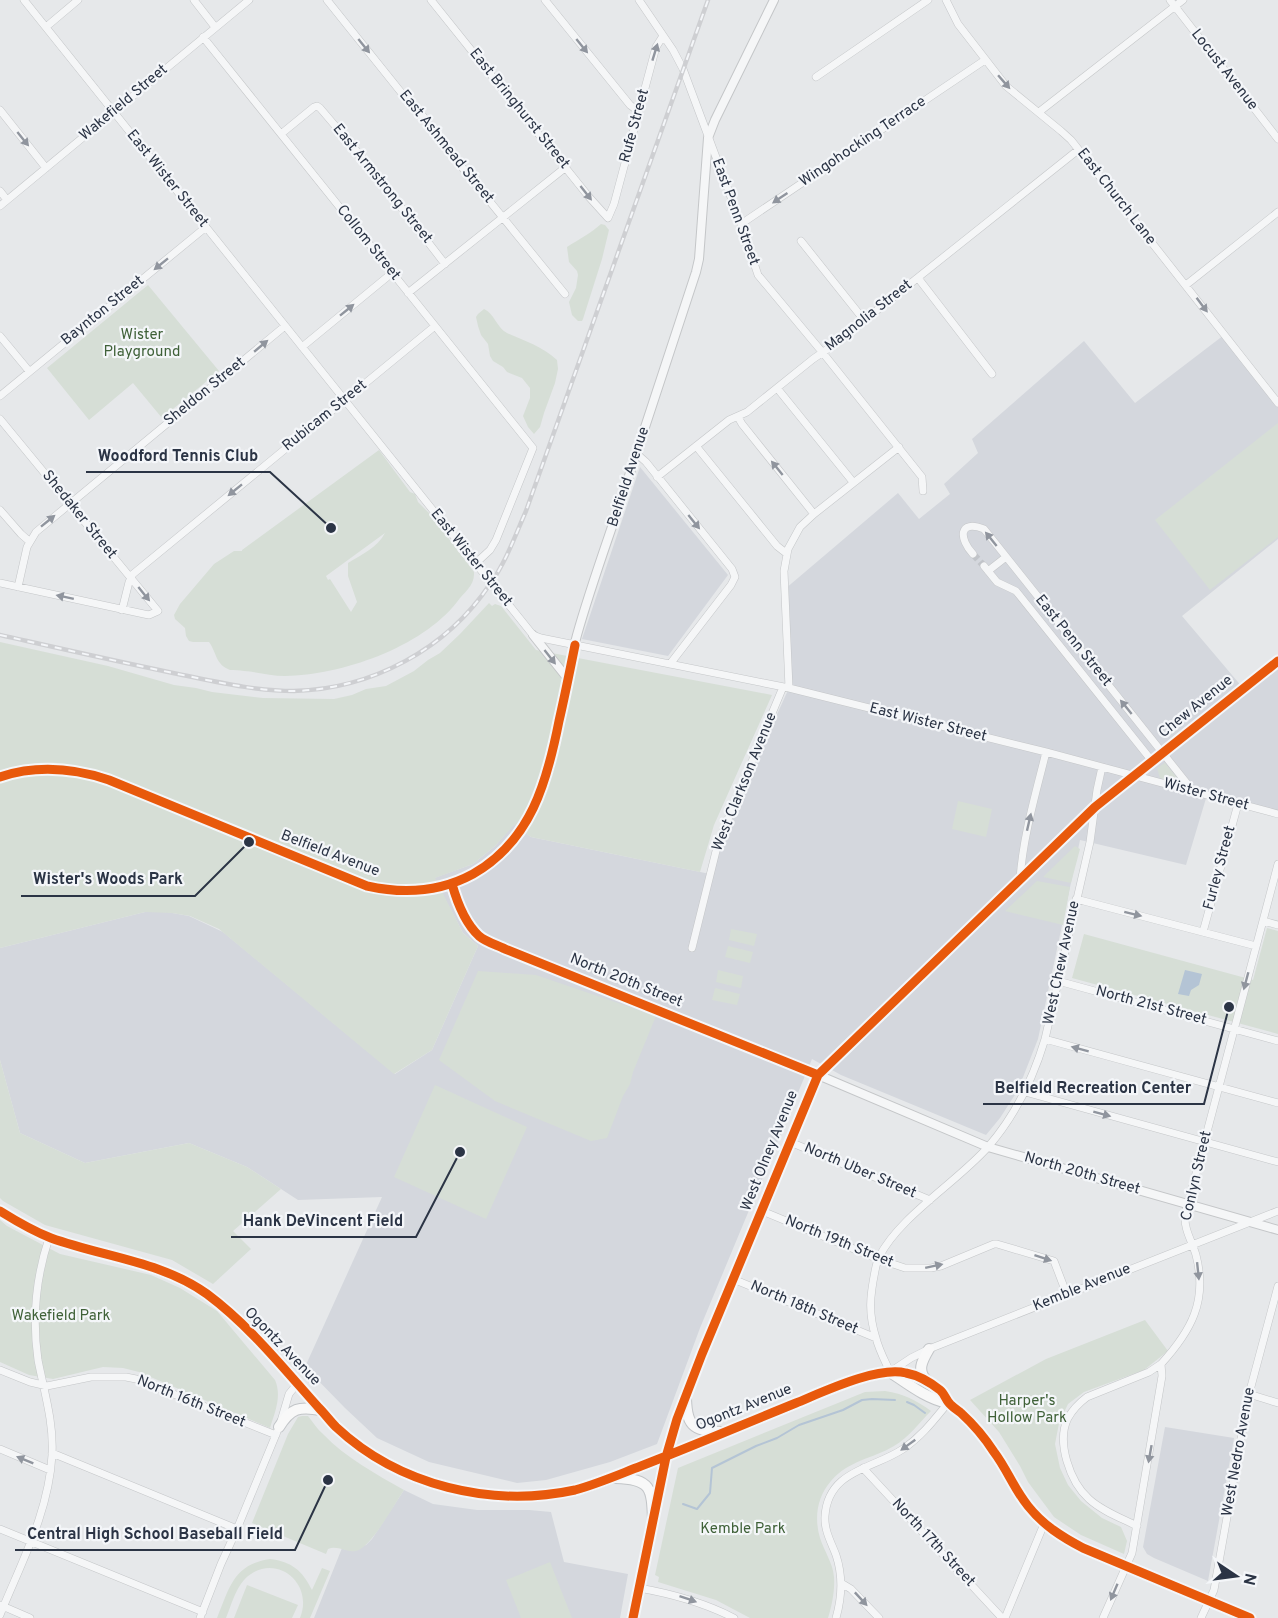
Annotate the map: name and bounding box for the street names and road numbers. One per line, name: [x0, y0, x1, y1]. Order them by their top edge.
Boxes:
street label: Locust Avenue: [1186, 25, 1262, 115]
street label: East Bringhurst Street: [465, 45, 573, 173]
street label: Wakefield Street: [76, 61, 172, 145]
street label: East Ashmead Street: [394, 86, 498, 208]
street label: Rufe Street: [616, 87, 654, 165]
street label: Wingohocking Terrace: [796, 92, 930, 192]
street label: East Armstrong Street: [328, 120, 436, 248]
street label: East Wister Street: [122, 126, 212, 232]
street label: East Church Lane: [1072, 145, 1160, 249]
street label: East Penn Street: [707, 156, 763, 268]
street label: Collom Street: [332, 201, 404, 285]
street label: Baynton Street: [58, 272, 148, 350]
street label: Magnolia Street: [821, 276, 917, 356]
street label: Sheldon Street: [160, 353, 250, 431]
street label: Rubicam Street: [279, 376, 371, 456]
street label: Belfield Avenue: [604, 424, 654, 530]
street label: Shedaker Street: [37, 467, 121, 563]
street label: East Wister Street: [426, 505, 516, 611]
street label: East Penn Street: [1030, 591, 1116, 691]
street label: Chew Avenue: [1155, 671, 1237, 743]
street label: East Wister Street: [867, 699, 989, 747]
street label: West Clarkson Avenue: [708, 710, 782, 854]
street label: Wister Street: [1161, 774, 1251, 816]
street label: Furley Street: [1200, 824, 1240, 912]
street label: Belfield Avenue: [278, 826, 382, 882]
street label: West Chew Avenue: [1040, 899, 1084, 1027]
street label: North 20th Street: [567, 950, 685, 1012]
street label: North 21st Street: [1093, 982, 1209, 1030]
street label: West Olney Avenue: [737, 1088, 803, 1214]
street label: Conlyn Street: [1177, 1129, 1217, 1223]
street label: North Uber Street: [801, 1139, 919, 1203]
street label: North 20th Street: [1022, 1148, 1142, 1200]
street label: North 19th Street: [782, 1212, 896, 1272]
street label: Kemble Avenue: [1030, 1260, 1134, 1316]
street label: North 18th Street: [747, 1277, 861, 1339]
street label: Ogontz Avenue: [240, 1304, 324, 1390]
street label: North 16th Street: [134, 1372, 248, 1432]
street label: Ogontz Avenue: [693, 1380, 795, 1436]
street label: West Nedro Avenue: [1218, 1386, 1260, 1518]
street label: North 17th Street: [887, 1495, 979, 1591]

